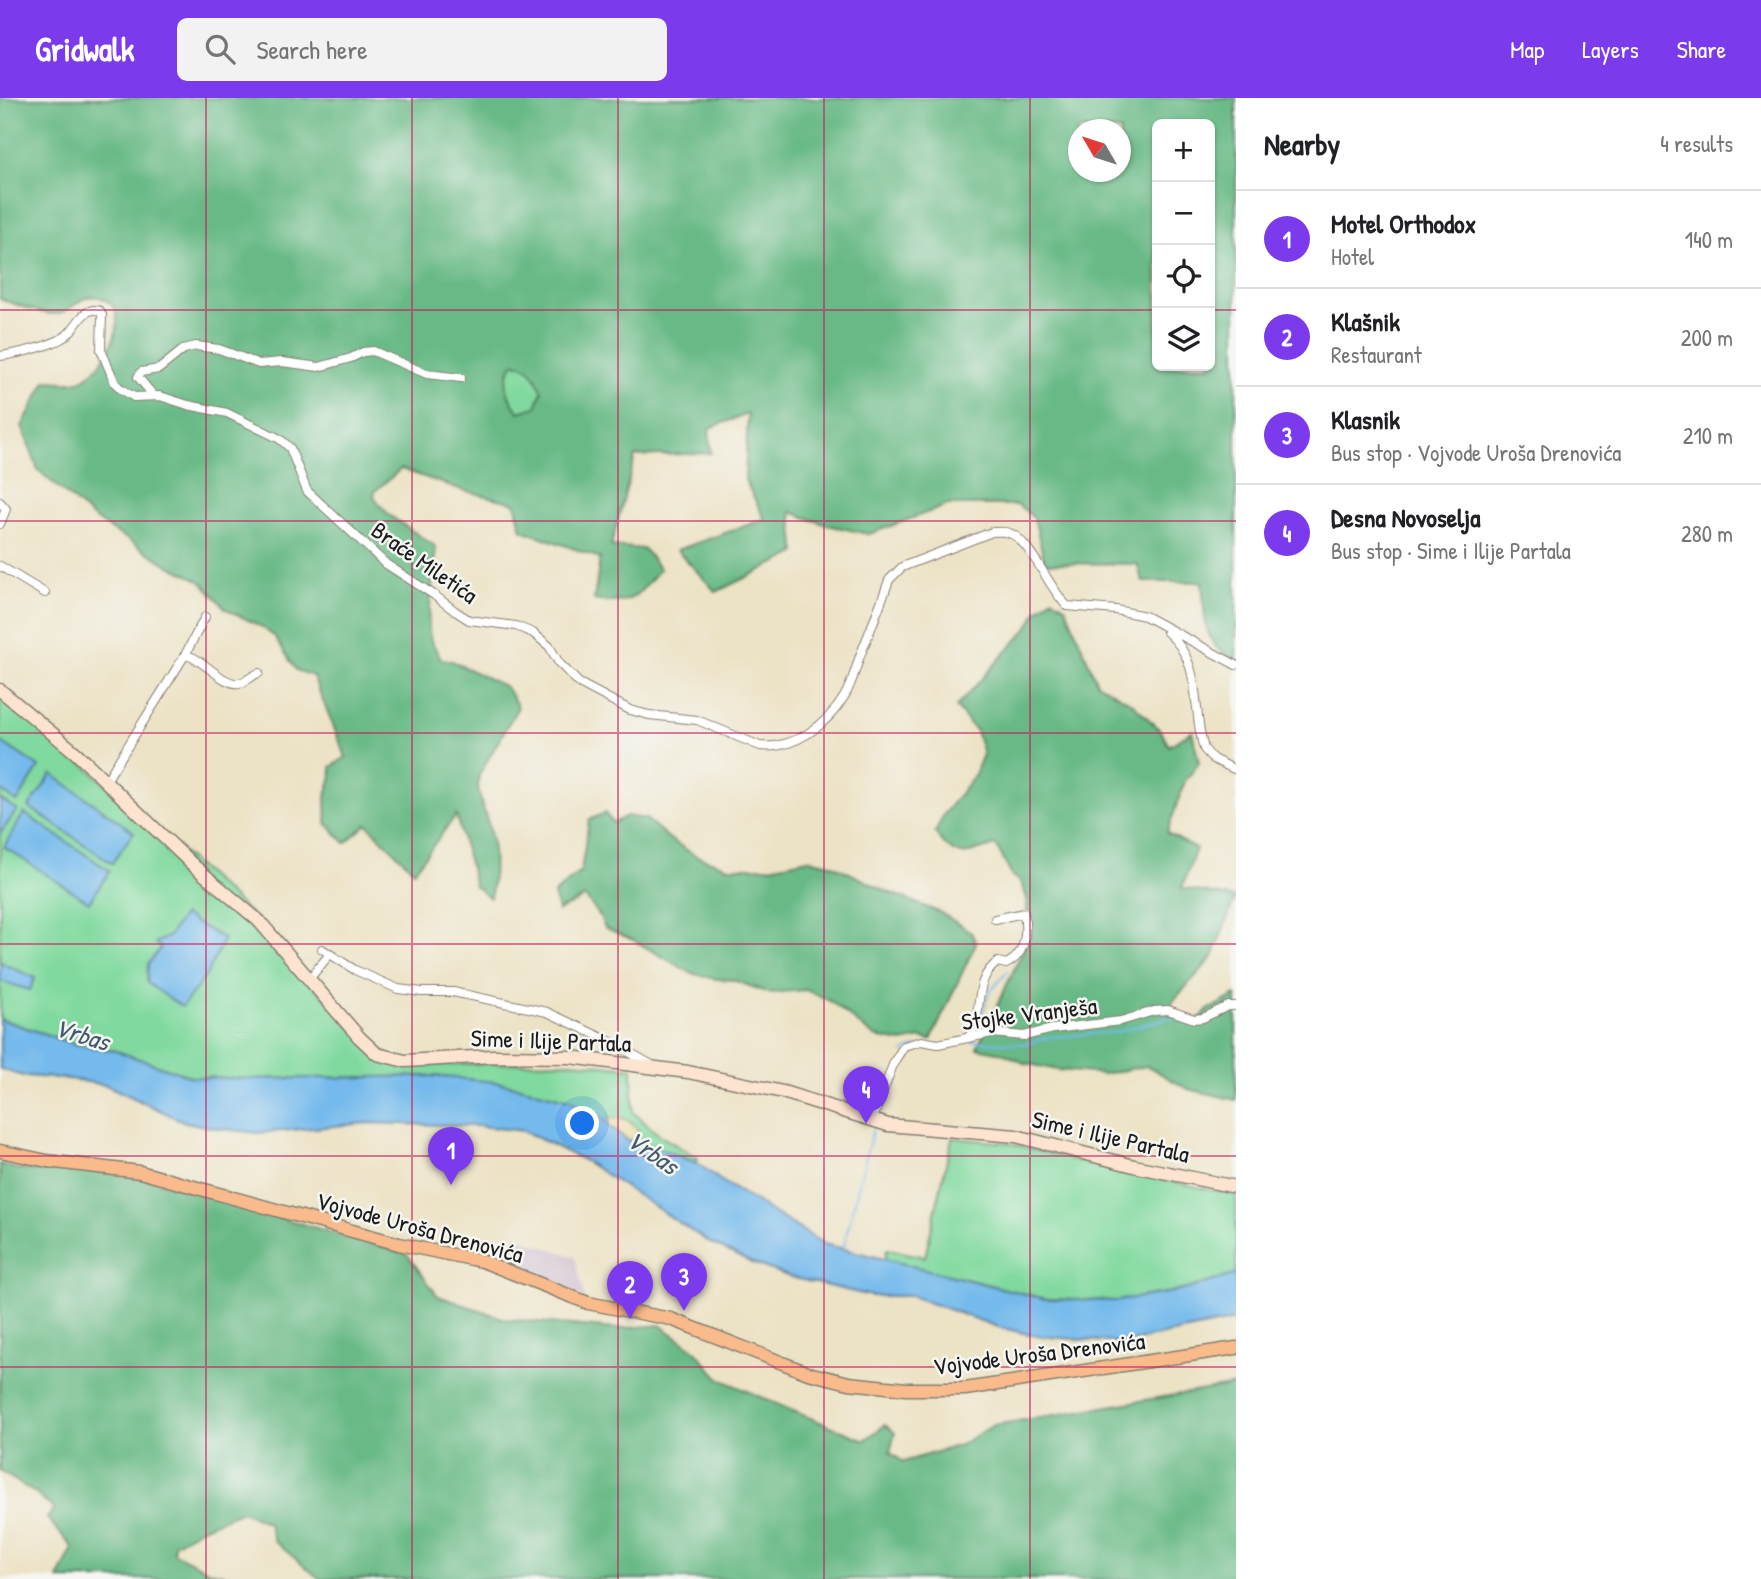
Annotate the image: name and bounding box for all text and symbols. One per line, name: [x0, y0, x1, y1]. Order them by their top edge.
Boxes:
search box: [177, 18, 667, 81]
text: Gridwalk: [35, 27, 135, 71]
icon: search: [201, 30, 239, 68]
text: Search here: [257, 32, 368, 67]
text: Map: [1510, 33, 1544, 65]
text: Layers: [1582, 33, 1639, 65]
text: Share: [1677, 33, 1726, 65]
north arrow: [1068, 119, 1131, 182]
map controls: [1152, 119, 1215, 371]
button: +: [1152, 119, 1215, 182]
text: Nearby: [1264, 124, 1340, 164]
text: 4 results: [1660, 128, 1733, 159]
button: −: [1152, 182, 1215, 245]
text: Motel Orthodox: [1331, 206, 1476, 241]
text: 1: [1283, 224, 1291, 255]
text: 140 m: [1685, 224, 1733, 255]
text: Hotel: [1331, 241, 1374, 272]
button: locate: [1152, 245, 1215, 308]
text: Klašnik: [1331, 304, 1400, 339]
button: layers: [1152, 308, 1215, 371]
text: 2: [1282, 322, 1292, 353]
text: 200 m: [1681, 322, 1733, 353]
text: Restaurant: [1331, 339, 1422, 370]
text: Klasnik: [1331, 402, 1400, 437]
text: 3: [1282, 420, 1292, 451]
text: 210 m: [1683, 420, 1733, 451]
text: Bus stop · Vojvode Uroša Drenovića: [1331, 437, 1621, 468]
text: Desna Novoselja: [1331, 500, 1480, 535]
street label: Braće Miletića: [365, 514, 485, 610]
text: 4: [1283, 518, 1291, 549]
text: 280 m: [1681, 518, 1733, 549]
text: Bus stop · Sime i Ilije Partala: [1331, 535, 1571, 566]
street label: Stojke Vranješa: [959, 989, 1099, 1037]
water label: Vrbas: [50, 1009, 116, 1059]
street label: Sime i Ilije Partala: [470, 1021, 632, 1059]
pin: 4: [843, 1066, 889, 1124]
street label: Sime i Ilije Partala: [1029, 1102, 1193, 1170]
your location: [565, 1106, 599, 1140]
water label: Vrbas: [620, 1122, 687, 1183]
pin: 1: [428, 1127, 474, 1185]
street label: Vojvode Uroša Drenovića: [313, 1184, 527, 1270]
pin: 3: [661, 1253, 707, 1311]
pin: 2: [607, 1261, 653, 1319]
street label: Vojvode Uroša Drenovića: [931, 1324, 1147, 1382]

